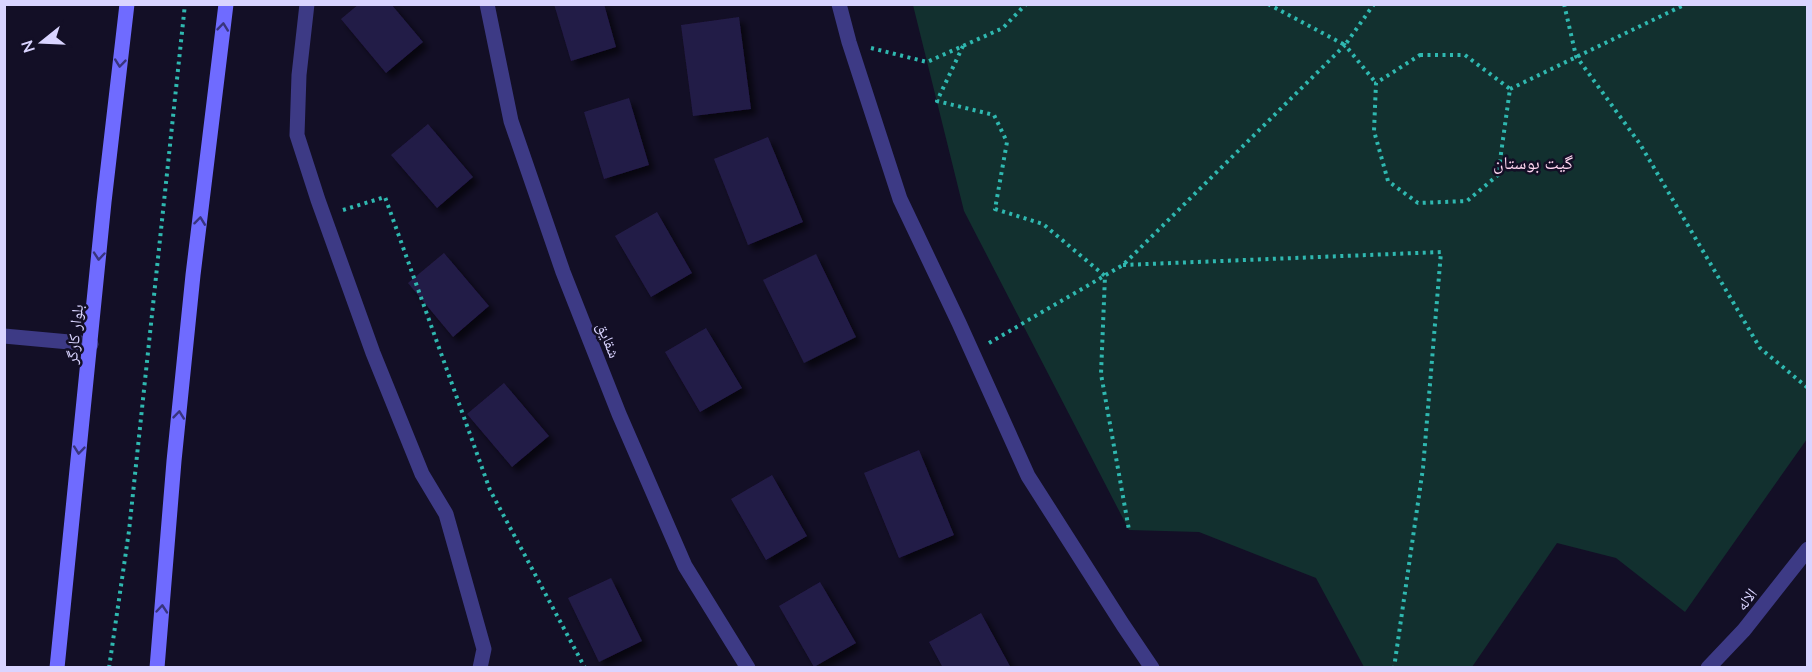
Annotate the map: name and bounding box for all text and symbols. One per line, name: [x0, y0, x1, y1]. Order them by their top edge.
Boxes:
north arrow: [12, 12, 72, 72]
one-way arrow: [216, 23, 229, 32]
text: N: [16, 37, 41, 55]
one-way arrow: [115, 58, 127, 67]
district label: گیت بوستان: [1493, 151, 1574, 175]
one-way arrow: [193, 217, 206, 226]
one-way arrow: [93, 252, 106, 261]
street label: بلوار کارگر: [61, 303, 89, 366]
street label: شقایق: [591, 319, 625, 361]
one-way arrow: [172, 410, 185, 419]
one-way arrow: [73, 446, 86, 455]
street label: الاله: [1731, 584, 1762, 615]
one-way arrow: [155, 605, 168, 614]

